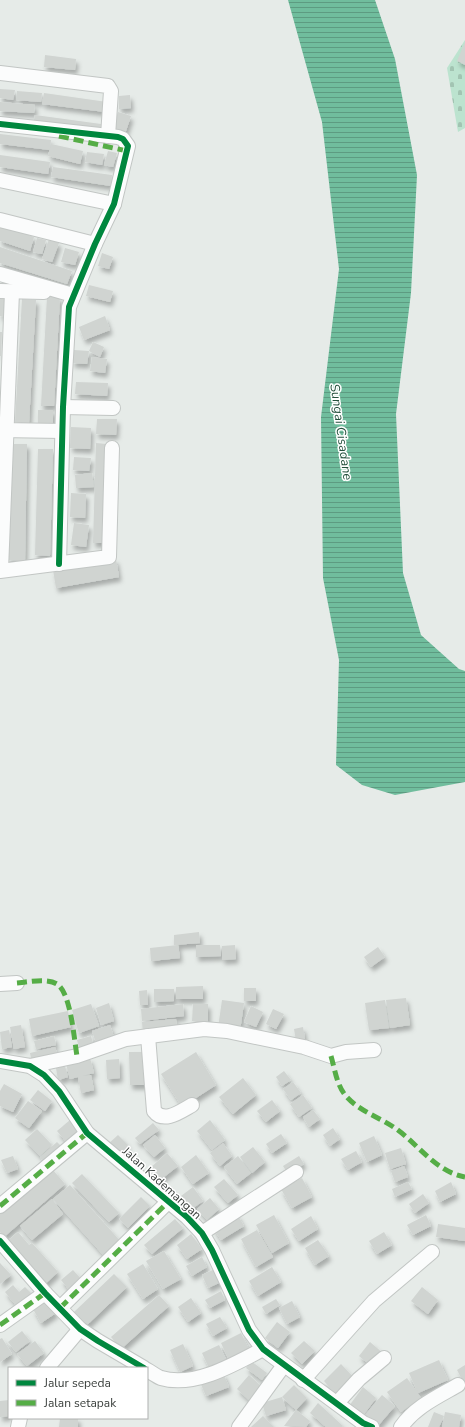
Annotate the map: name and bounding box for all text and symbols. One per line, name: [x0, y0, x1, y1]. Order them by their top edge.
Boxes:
water label: Sungai Cisadane: [325, 383, 357, 481]
street label: Jalan Kademangan: [118, 1143, 205, 1223]
legend: [8, 1367, 148, 1419]
text: Jalur sepeda: [43, 1375, 111, 1391]
text: Jalan setapak: [43, 1395, 117, 1411]

